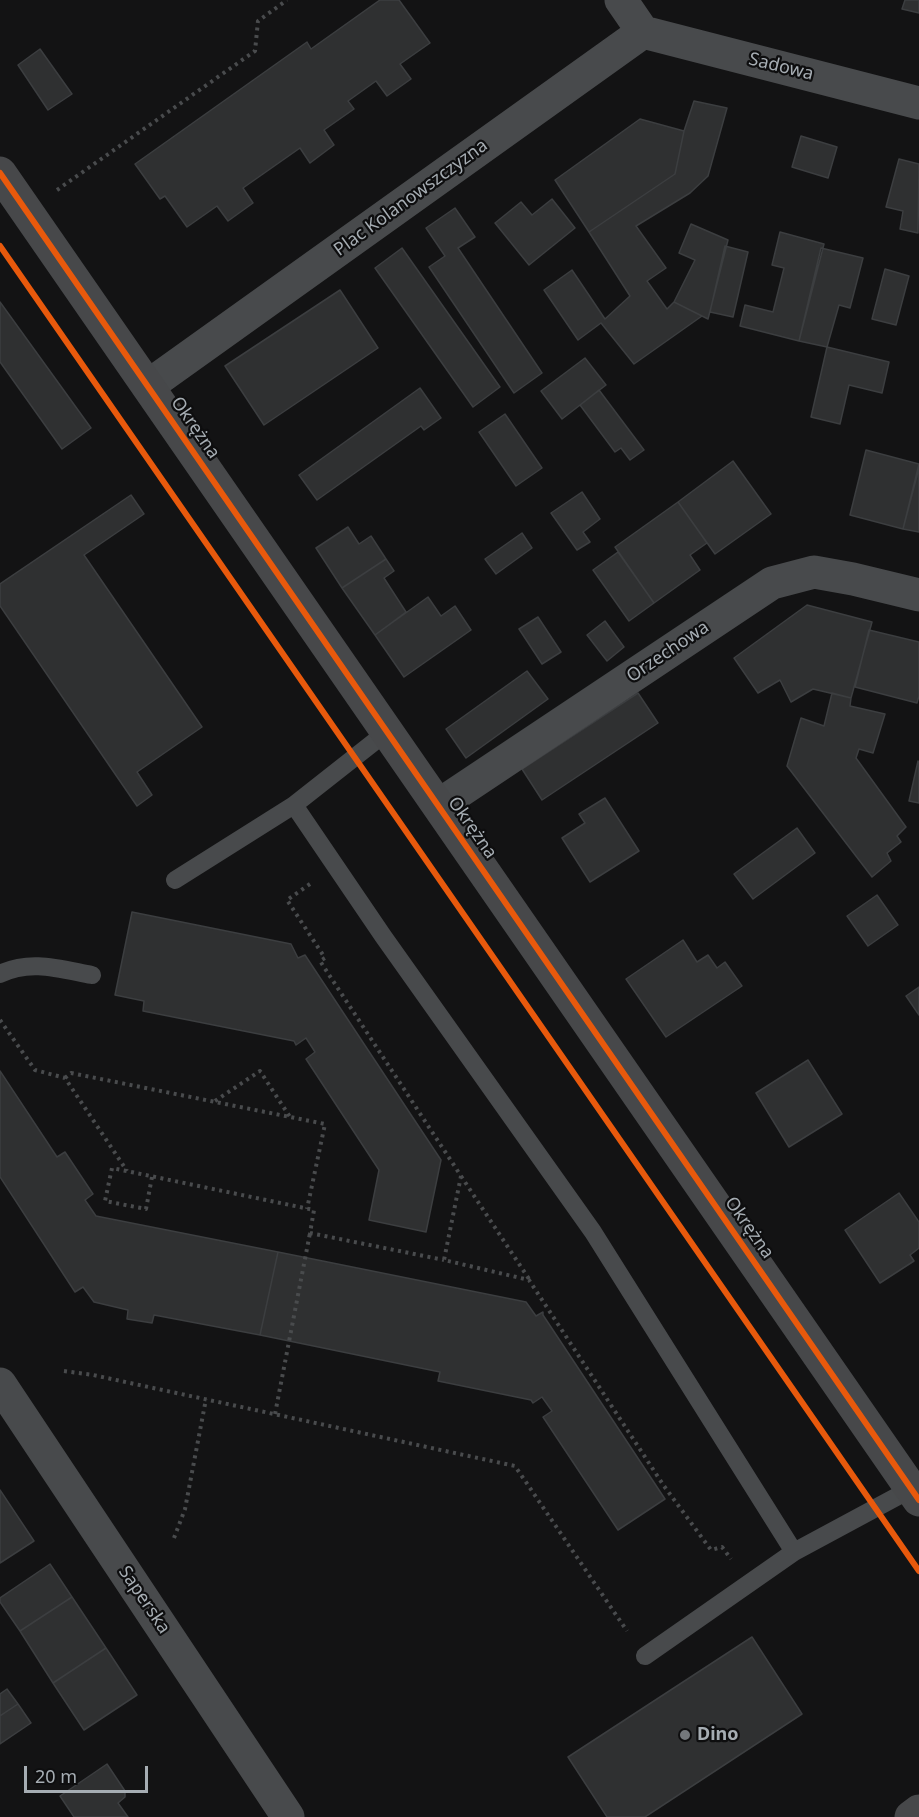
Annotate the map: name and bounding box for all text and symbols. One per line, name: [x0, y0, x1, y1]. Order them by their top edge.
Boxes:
street label: Sadowa: [746, 49, 816, 85]
street label: Plac Kolanowszczyzna: [330, 135, 492, 261]
street label: Okrężna: [166, 393, 224, 463]
street label: Orzechowa: [623, 617, 713, 687]
street label: Okrężna: [443, 793, 501, 863]
street label: Okrężna: [720, 1193, 778, 1263]
street label: Saperska: [114, 1562, 174, 1638]
place label: Dino: [697, 1724, 739, 1746]
marker: Dino: [678, 1728, 692, 1742]
scale bar: [27, 1754, 152, 1792]
text: 20 m: [35, 1764, 77, 1788]

